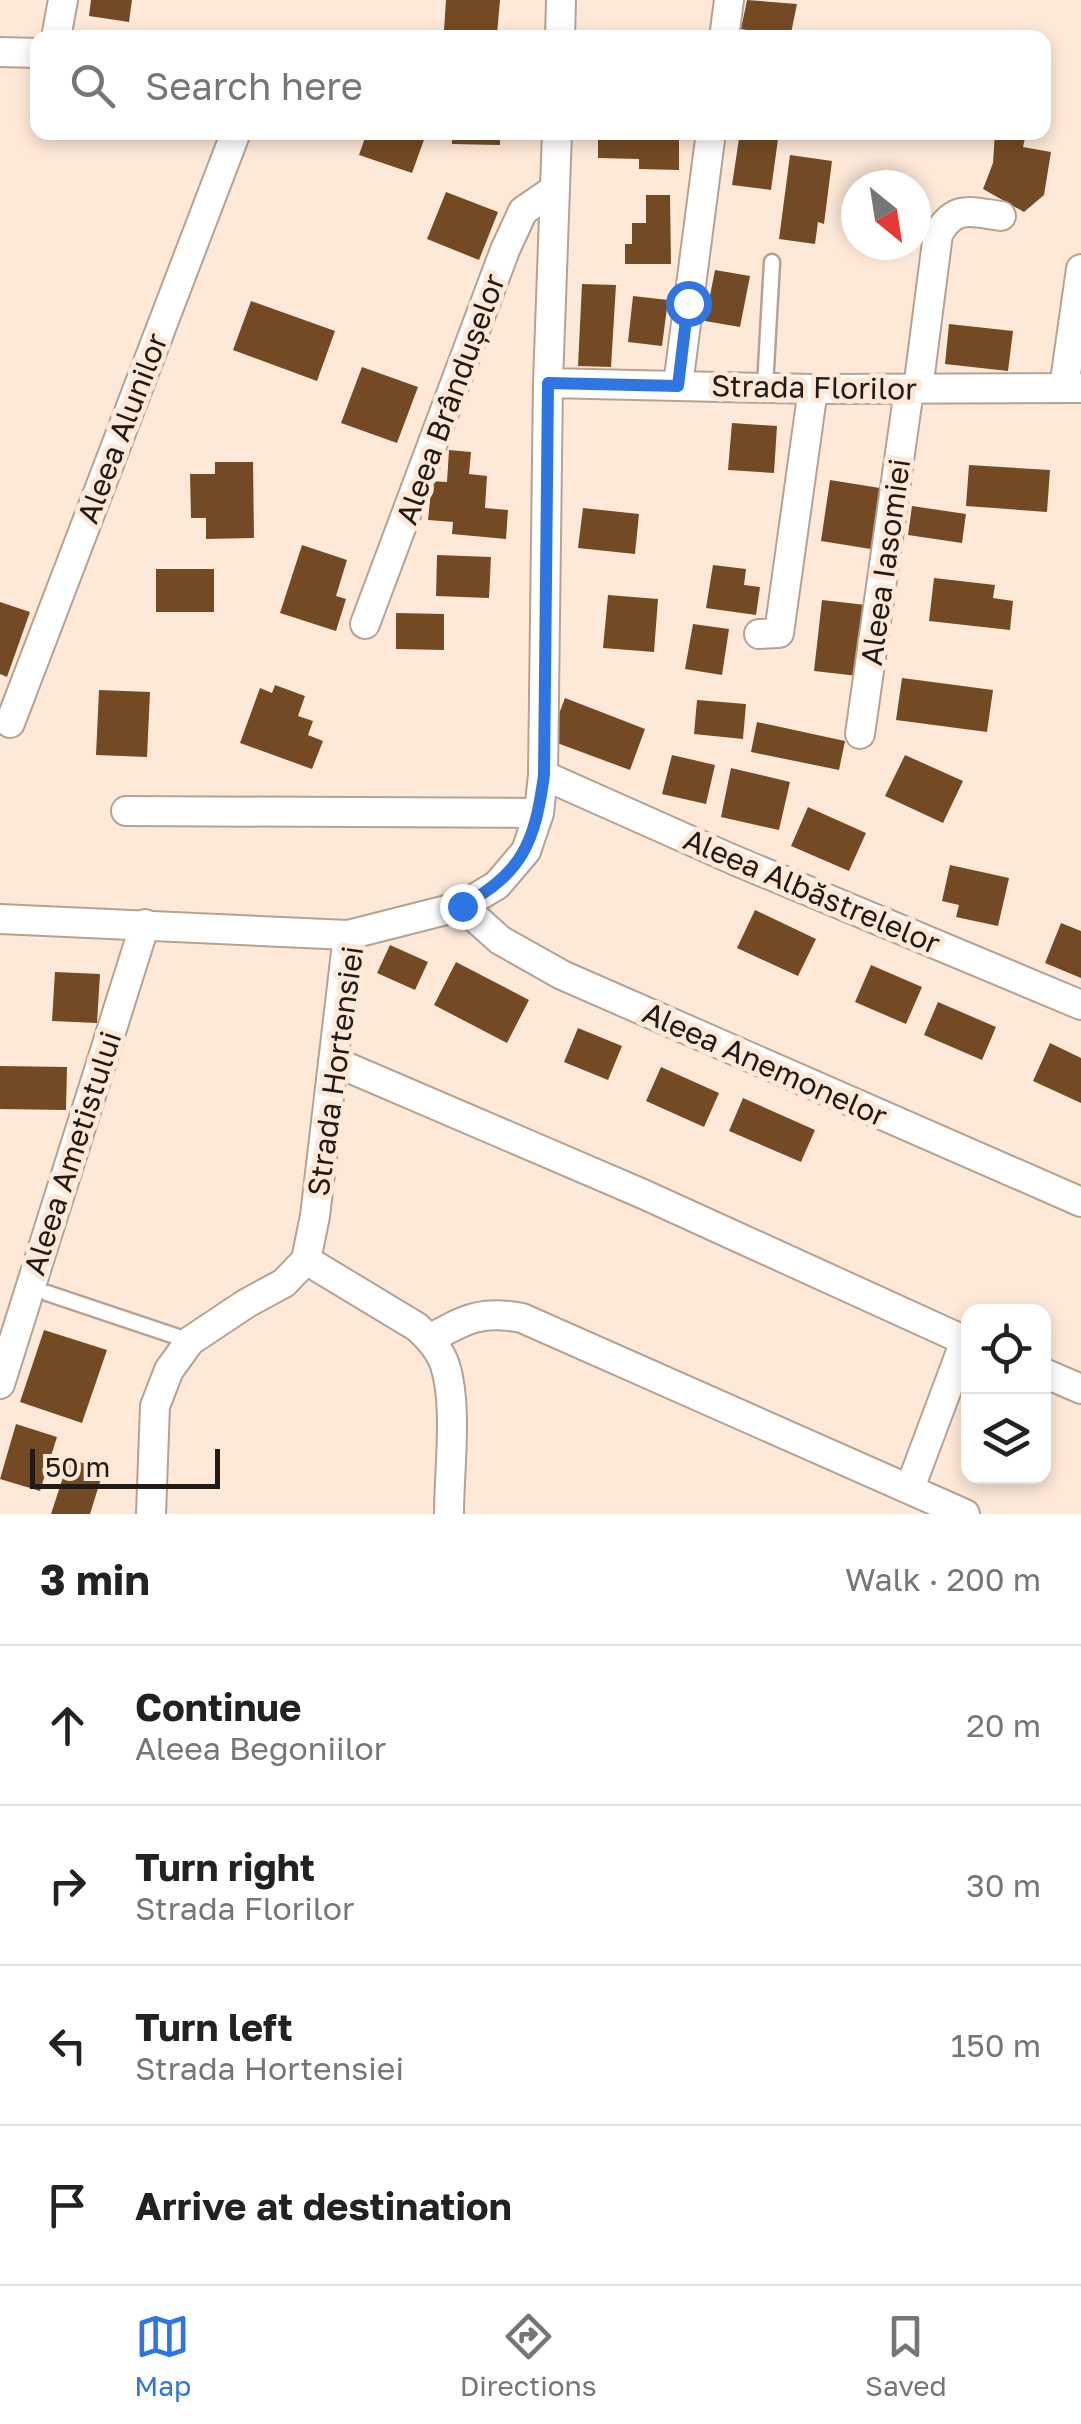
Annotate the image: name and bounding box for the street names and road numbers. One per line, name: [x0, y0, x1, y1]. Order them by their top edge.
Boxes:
street label: Aleea Brândușelor: [388, 269, 512, 529]
street label: Aleea Alunilor: [69, 328, 175, 528]
street label: Strada Florilor: [711, 367, 917, 407]
street label: Aleea Iasomiei: [853, 456, 917, 668]
street label: Aleea Albăstrelelor: [678, 821, 946, 961]
street label: Strada Hortensiei: [300, 944, 370, 1198]
street label: Aleea Anemonelor: [637, 994, 893, 1134]
street label: Aleea Ametistului: [16, 1027, 128, 1279]

